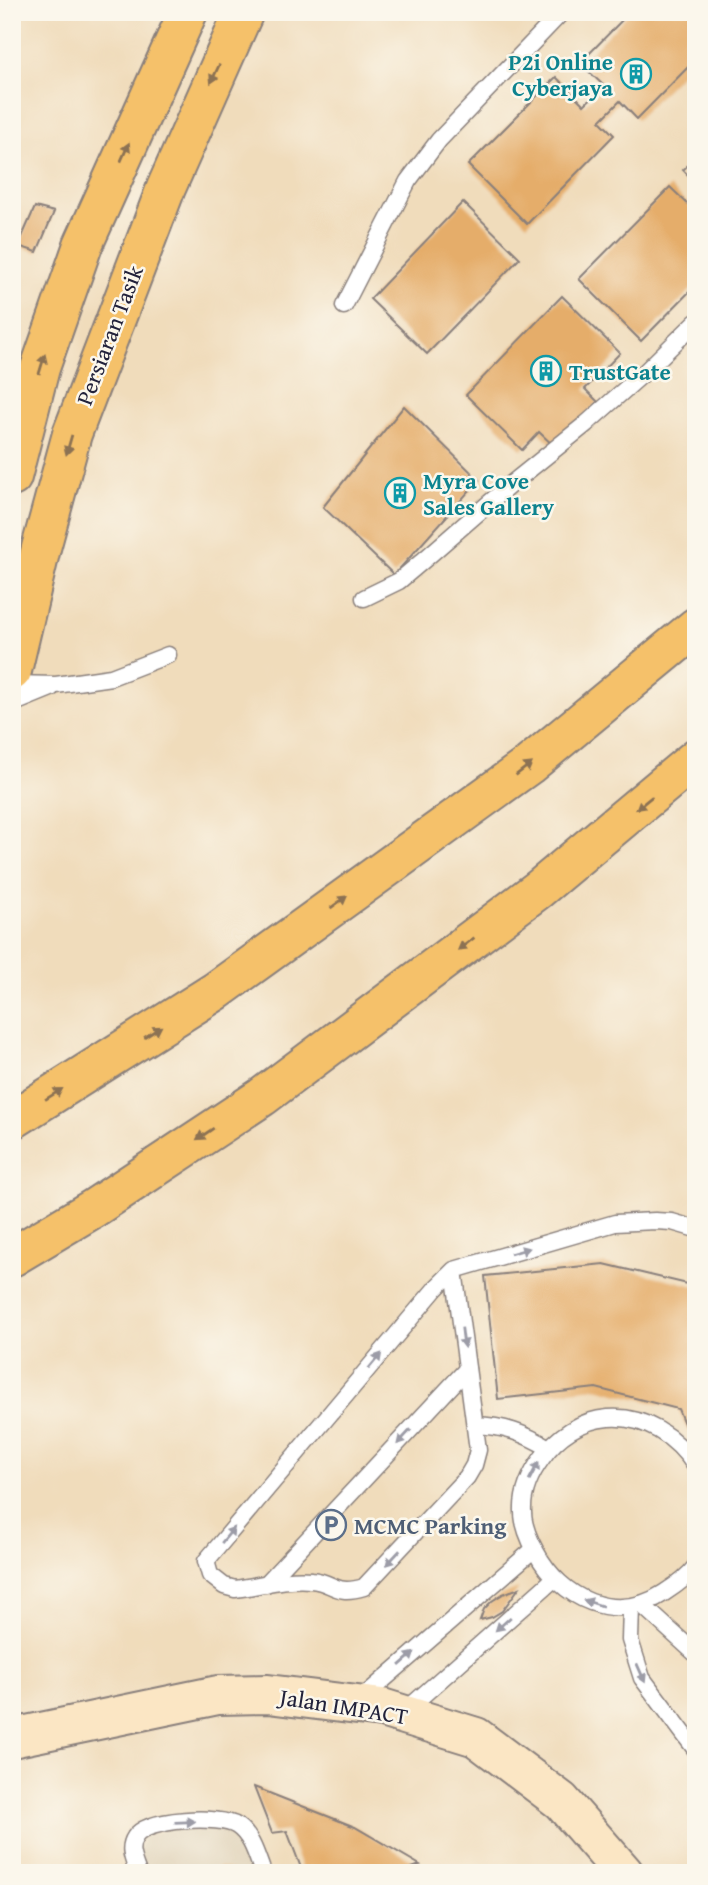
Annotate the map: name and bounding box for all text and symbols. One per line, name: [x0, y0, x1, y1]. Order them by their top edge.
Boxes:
place label: P2i Online Cyberjaya: [508, 45, 613, 104]
building icon: P2i Online Cyberjaya: [619, 57, 653, 91]
one-way arrow: [209, 64, 221, 84]
one-way arrow: [119, 142, 131, 162]
street label: Persiaran Tasik: [67, 260, 151, 410]
one-way arrow: [37, 353, 48, 374]
building icon: TrustGate: [529, 354, 563, 388]
place label: TrustGate: [569, 355, 671, 388]
one-way arrow: [63, 434, 74, 456]
place label: Myra Cove Sales Gallery: [423, 464, 554, 523]
building icon: Myra Cove Sales Gallery: [383, 476, 417, 510]
one-way arrow: [514, 761, 532, 776]
one-way arrow: [636, 795, 654, 810]
one-way arrow: [330, 895, 348, 909]
one-way arrow: [457, 937, 475, 951]
one-way arrow: [143, 1025, 162, 1038]
one-way arrow: [44, 1088, 63, 1101]
one-way arrow: [196, 1128, 215, 1141]
one-way arrow: [510, 1245, 531, 1255]
one-way arrow: [458, 1327, 469, 1349]
one-way arrow: [367, 1352, 382, 1369]
one-way arrow: [396, 1428, 412, 1446]
one-way arrow: [529, 1461, 540, 1481]
parking icon: MCMC Parking: [314, 1508, 348, 1542]
place label: MCMC Parking: [354, 1509, 507, 1542]
one-way arrow: [220, 1526, 235, 1543]
one-way arrow: [385, 1549, 401, 1567]
one-way arrow: [583, 1597, 604, 1607]
one-way arrow: [494, 1616, 512, 1632]
one-way arrow: [398, 1651, 416, 1667]
one-way arrow: [636, 1663, 647, 1684]
street label: Jalan IMPACT: [275, 1679, 411, 1732]
one-way arrow: [174, 1816, 196, 1827]

